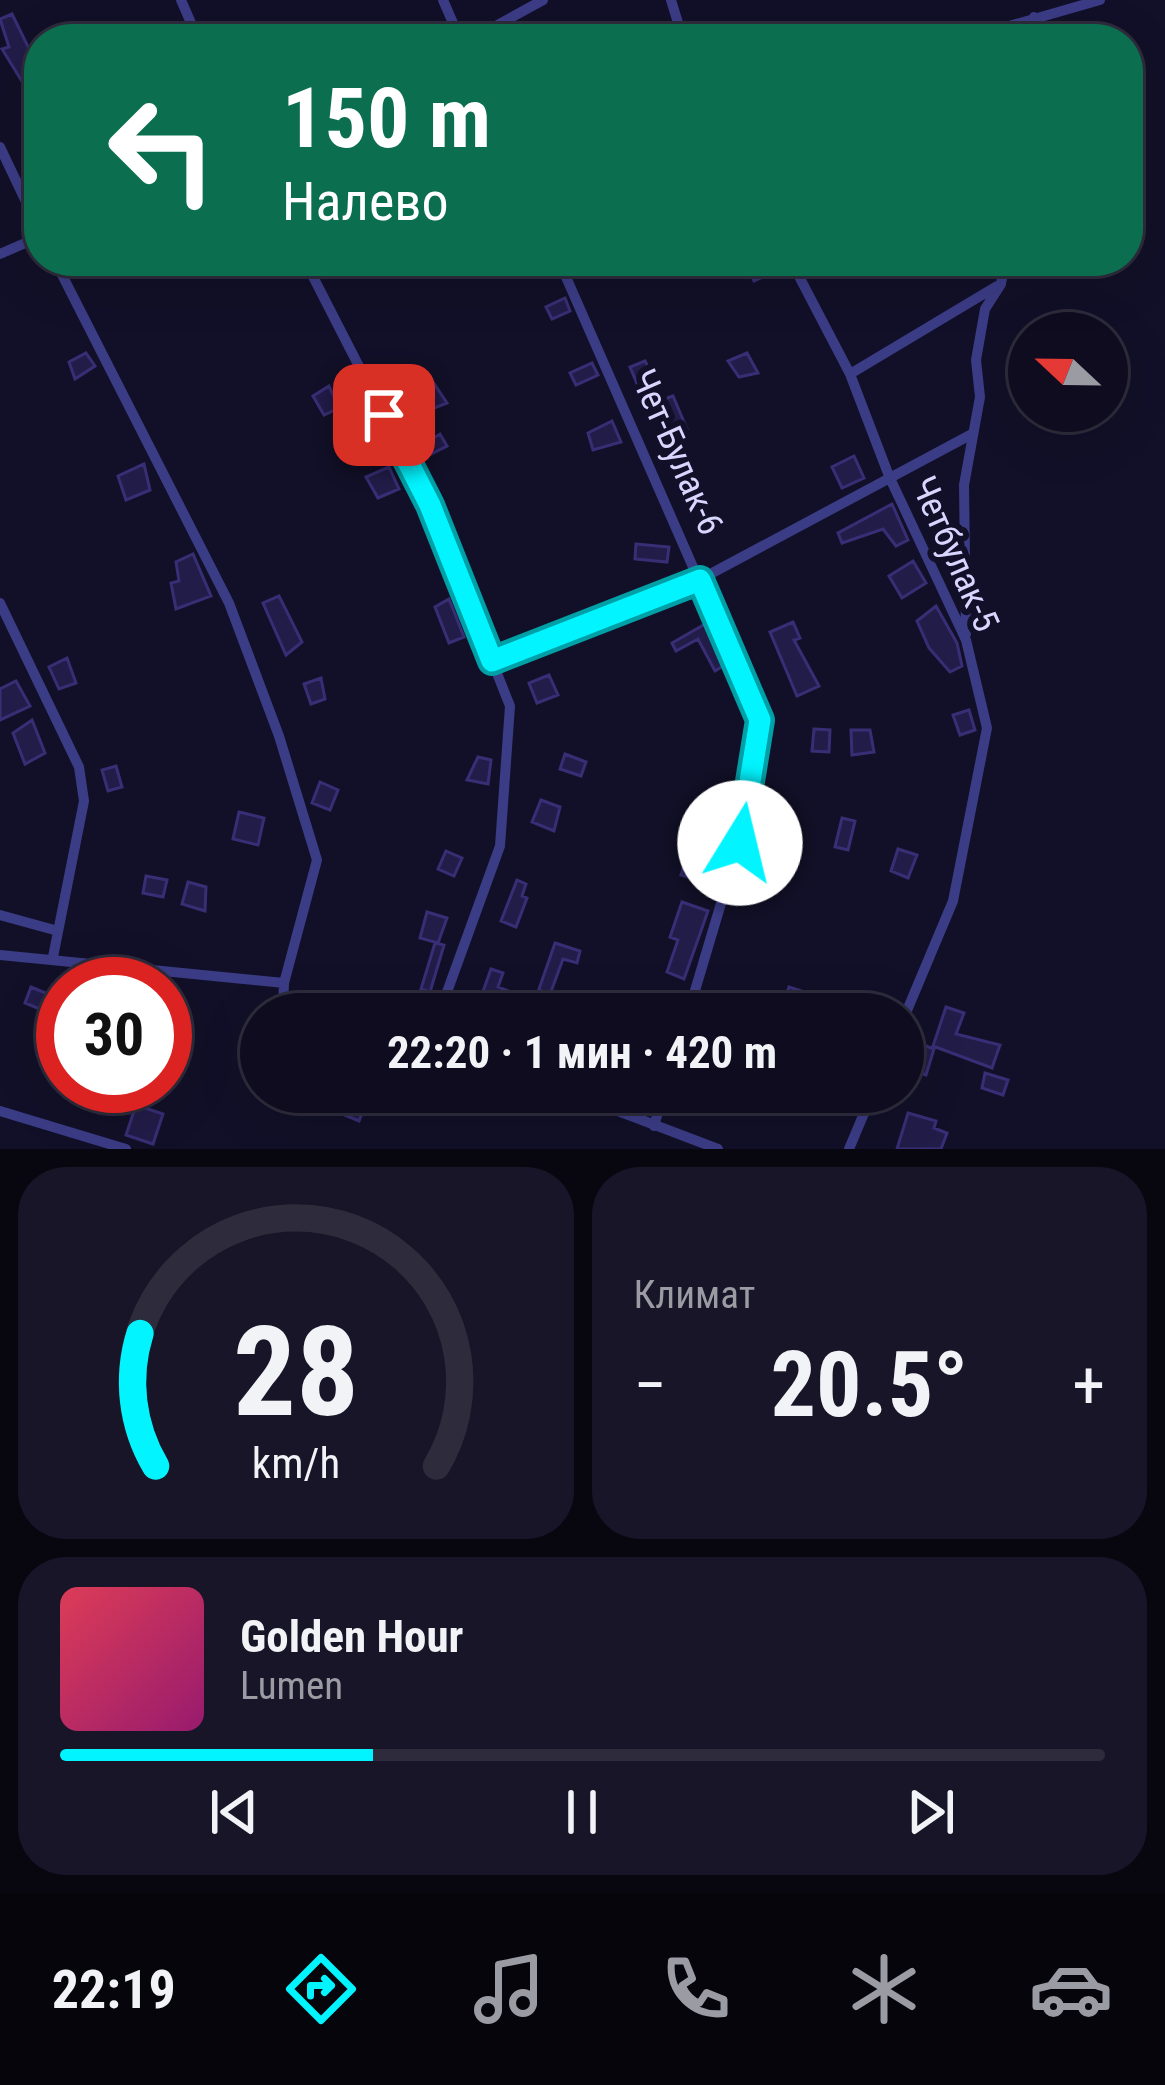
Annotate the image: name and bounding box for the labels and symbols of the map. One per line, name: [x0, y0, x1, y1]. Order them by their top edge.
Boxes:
north arrow: [1008, 312, 1128, 432]
street label: Чет-Булак-6: [622, 363, 732, 541]
pin: [333, 364, 435, 466]
street label: Четбулак-5: [902, 470, 1008, 638]
position arrow: [677, 780, 803, 906]
speed limit sign: 30: [36, 957, 192, 1113]

